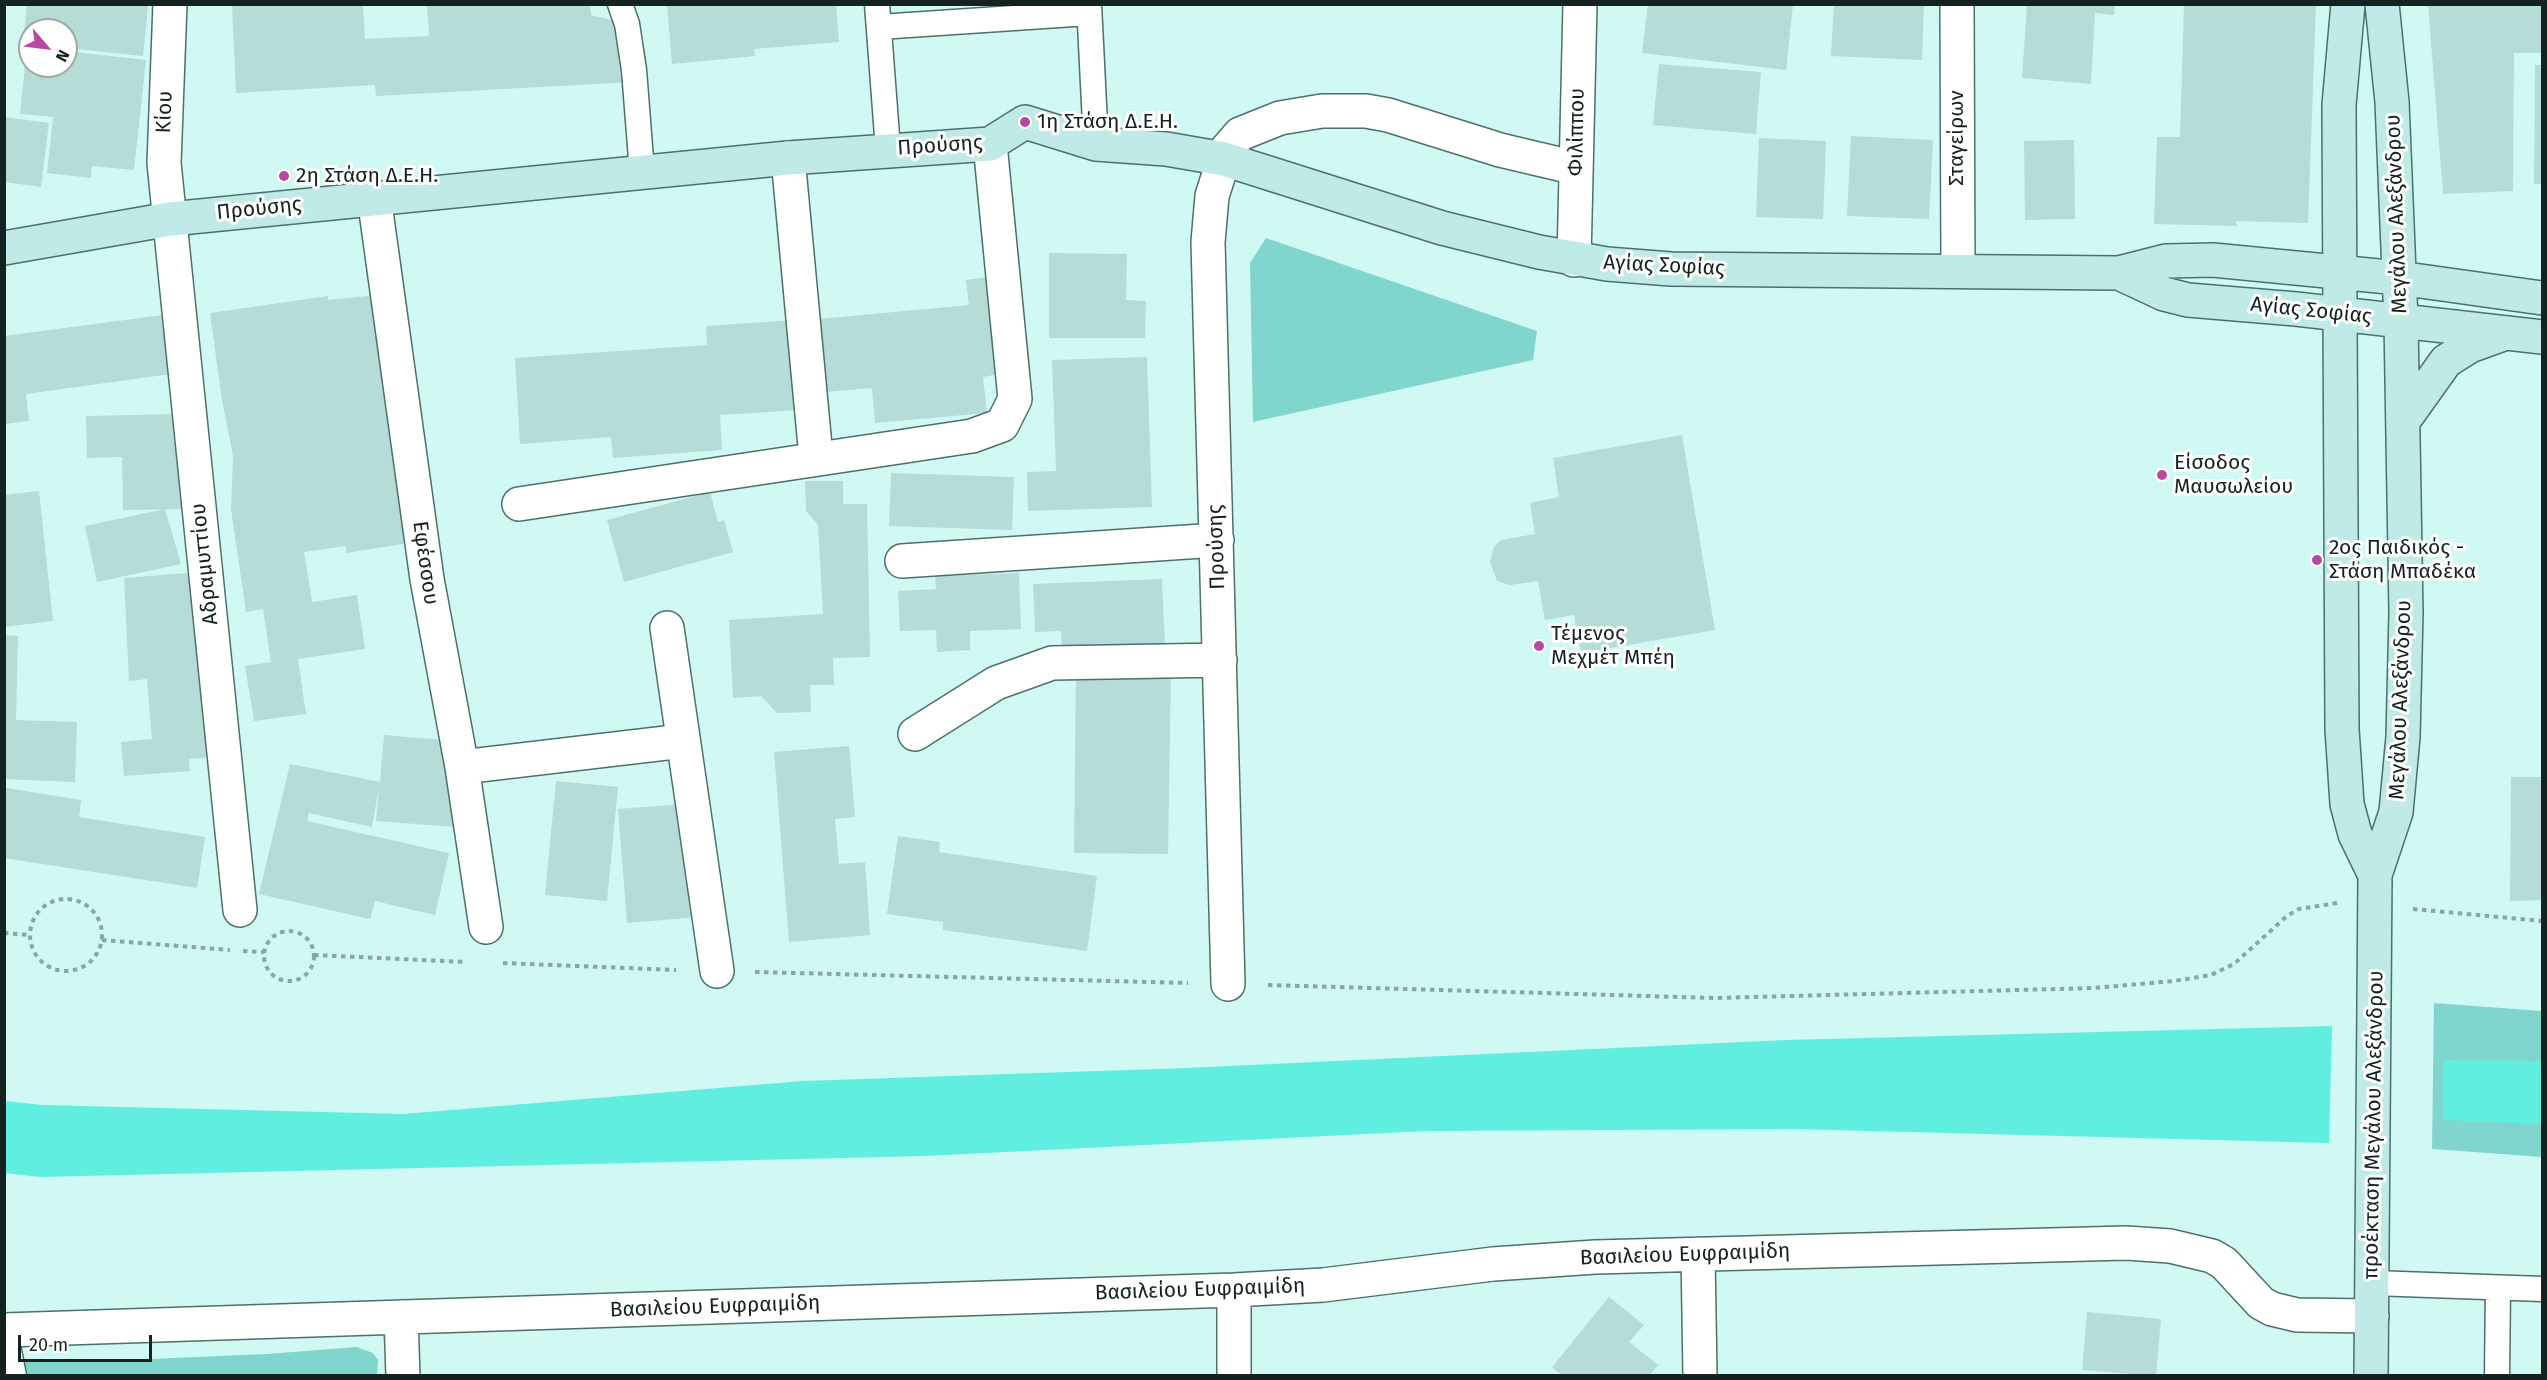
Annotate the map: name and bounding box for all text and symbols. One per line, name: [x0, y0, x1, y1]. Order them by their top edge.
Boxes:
north arrow: [18, 18, 78, 78]
text: N: [52, 47, 73, 65]
street label: Φιλίππου: [1564, 88, 1590, 176]
street label: Κίου: [152, 90, 178, 134]
street label: Σταγείρων: [1944, 90, 1970, 186]
place label: 1η Στάση Δ.Ε.Η.: [1037, 109, 1178, 135]
street label: Μεγάλου Αλεξάνδρου: [2381, 114, 2413, 314]
marker: 1η Στάση Δ.Ε.Η.: [1018, 115, 1032, 129]
street label: Προύσης: [897, 130, 983, 162]
place label: 2η Στάση Δ.Ε.Η.: [296, 163, 438, 189]
marker: 2η Στάση Δ.Ε.Η.: [277, 169, 291, 183]
street label: Προύσης: [215, 192, 303, 226]
street label: Αγίας Σοφίας: [1603, 250, 1725, 282]
street label: Αγίας Σοφίας: [2249, 292, 2373, 330]
place label: Είσοδος Μαυσωλείου: [2174, 450, 2293, 500]
marker: Είσοδος Μαυσωλείου: [2155, 468, 2169, 482]
street label: Αδραμυττίου: [186, 502, 224, 626]
street label: Προύσης: [1203, 504, 1231, 590]
street label: Εφέσσου: [407, 519, 443, 607]
place label: 2ος Παιδικός - Στάση Μπαδέκα: [2329, 535, 2476, 585]
marker: 2ος Παιδικός - Στάση Μπαδέκα: [2310, 553, 2324, 567]
street label: Μεγάλου Αλεξάνδρου: [2385, 600, 2417, 800]
place label: Τέμενος Μεχμέτ Μπέη: [1551, 621, 1675, 671]
marker: Τέμενος Μεχμέτ Μπέη: [1532, 639, 1546, 653]
street label: προέκταση Μεγάλου Αλεξάνδρου: [2359, 970, 2389, 1280]
street label: Βασιλείου Ευφραιμίδη: [1579, 1239, 1791, 1271]
street label: Βασιλείου Ευφραιμίδη: [1094, 1274, 1306, 1306]
street label: Βασιλείου Ευφραιμίδη: [609, 1291, 821, 1323]
scale bar: [21, 1323, 154, 1361]
text: 20 m: [29, 1334, 68, 1356]

